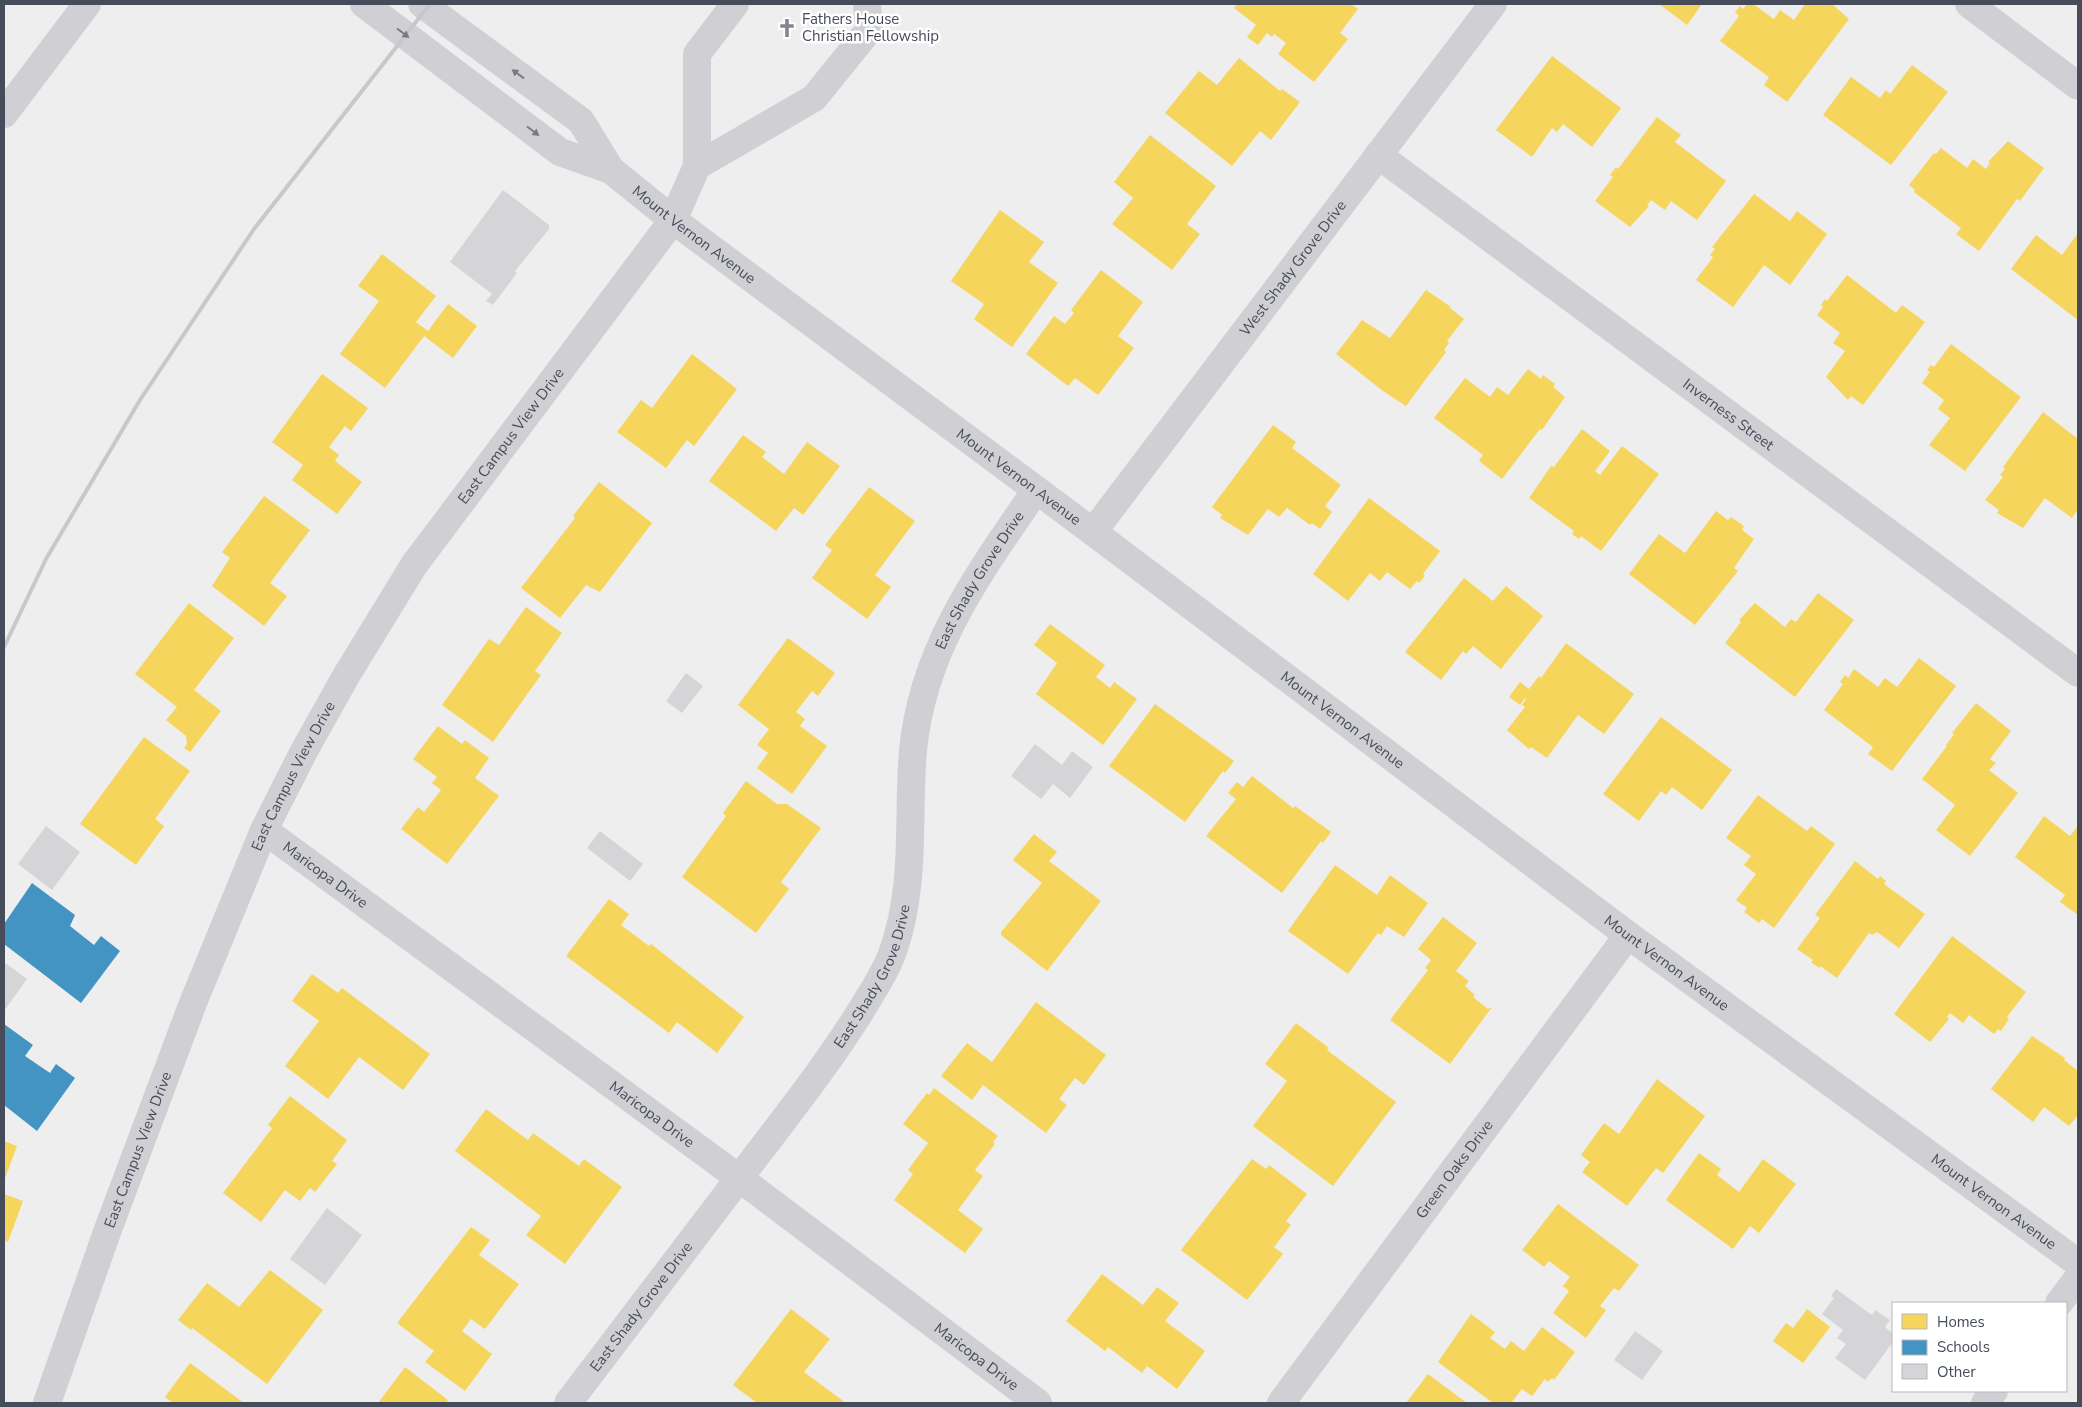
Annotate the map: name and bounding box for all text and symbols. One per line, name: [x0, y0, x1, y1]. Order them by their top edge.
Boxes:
place label: Fathers House Christian Fellowship: [802, 9, 939, 46]
church icon: Fathers House Christian Fellowship: [776, 17, 798, 39]
one-way arrow: [396, 28, 410, 38]
one-way arrow: [511, 69, 525, 79]
one-way arrow: [526, 126, 539, 137]
street label: Mount Vernon Avenue: [628, 181, 760, 288]
street label: West Shady Grove Drive: [1235, 196, 1351, 340]
street label: East Campus View Drive: [453, 364, 569, 508]
street label: Inverness Street: [1679, 374, 1779, 455]
street label: Mount Vernon Avenue: [952, 424, 1085, 530]
street label: East Shady Grove Drive: [930, 507, 1029, 653]
street label: Mount Vernon Avenue: [1276, 667, 1409, 773]
street label: East Campus View Drive: [247, 698, 340, 854]
street label: Maricopa Drive: [279, 837, 372, 913]
street label: East Shady Grove Drive: [829, 903, 915, 1052]
street label: Mount Vernon Avenue: [1600, 910, 1733, 1015]
street label: East Campus View Drive: [99, 1069, 176, 1231]
street label: Maricopa Drive: [605, 1076, 699, 1152]
street label: Green Oaks Drive: [1411, 1116, 1498, 1223]
street label: Mount Vernon Avenue: [1927, 1149, 2060, 1254]
street label: East Shady Grove Drive: [585, 1238, 697, 1376]
legend: [1892, 1302, 2067, 1392]
text: Homes: [1937, 1312, 1985, 1332]
street label: Maricopa Drive: [930, 1318, 1023, 1395]
text: Schools: [1937, 1337, 1990, 1357]
text: Other: [1937, 1362, 1976, 1382]

